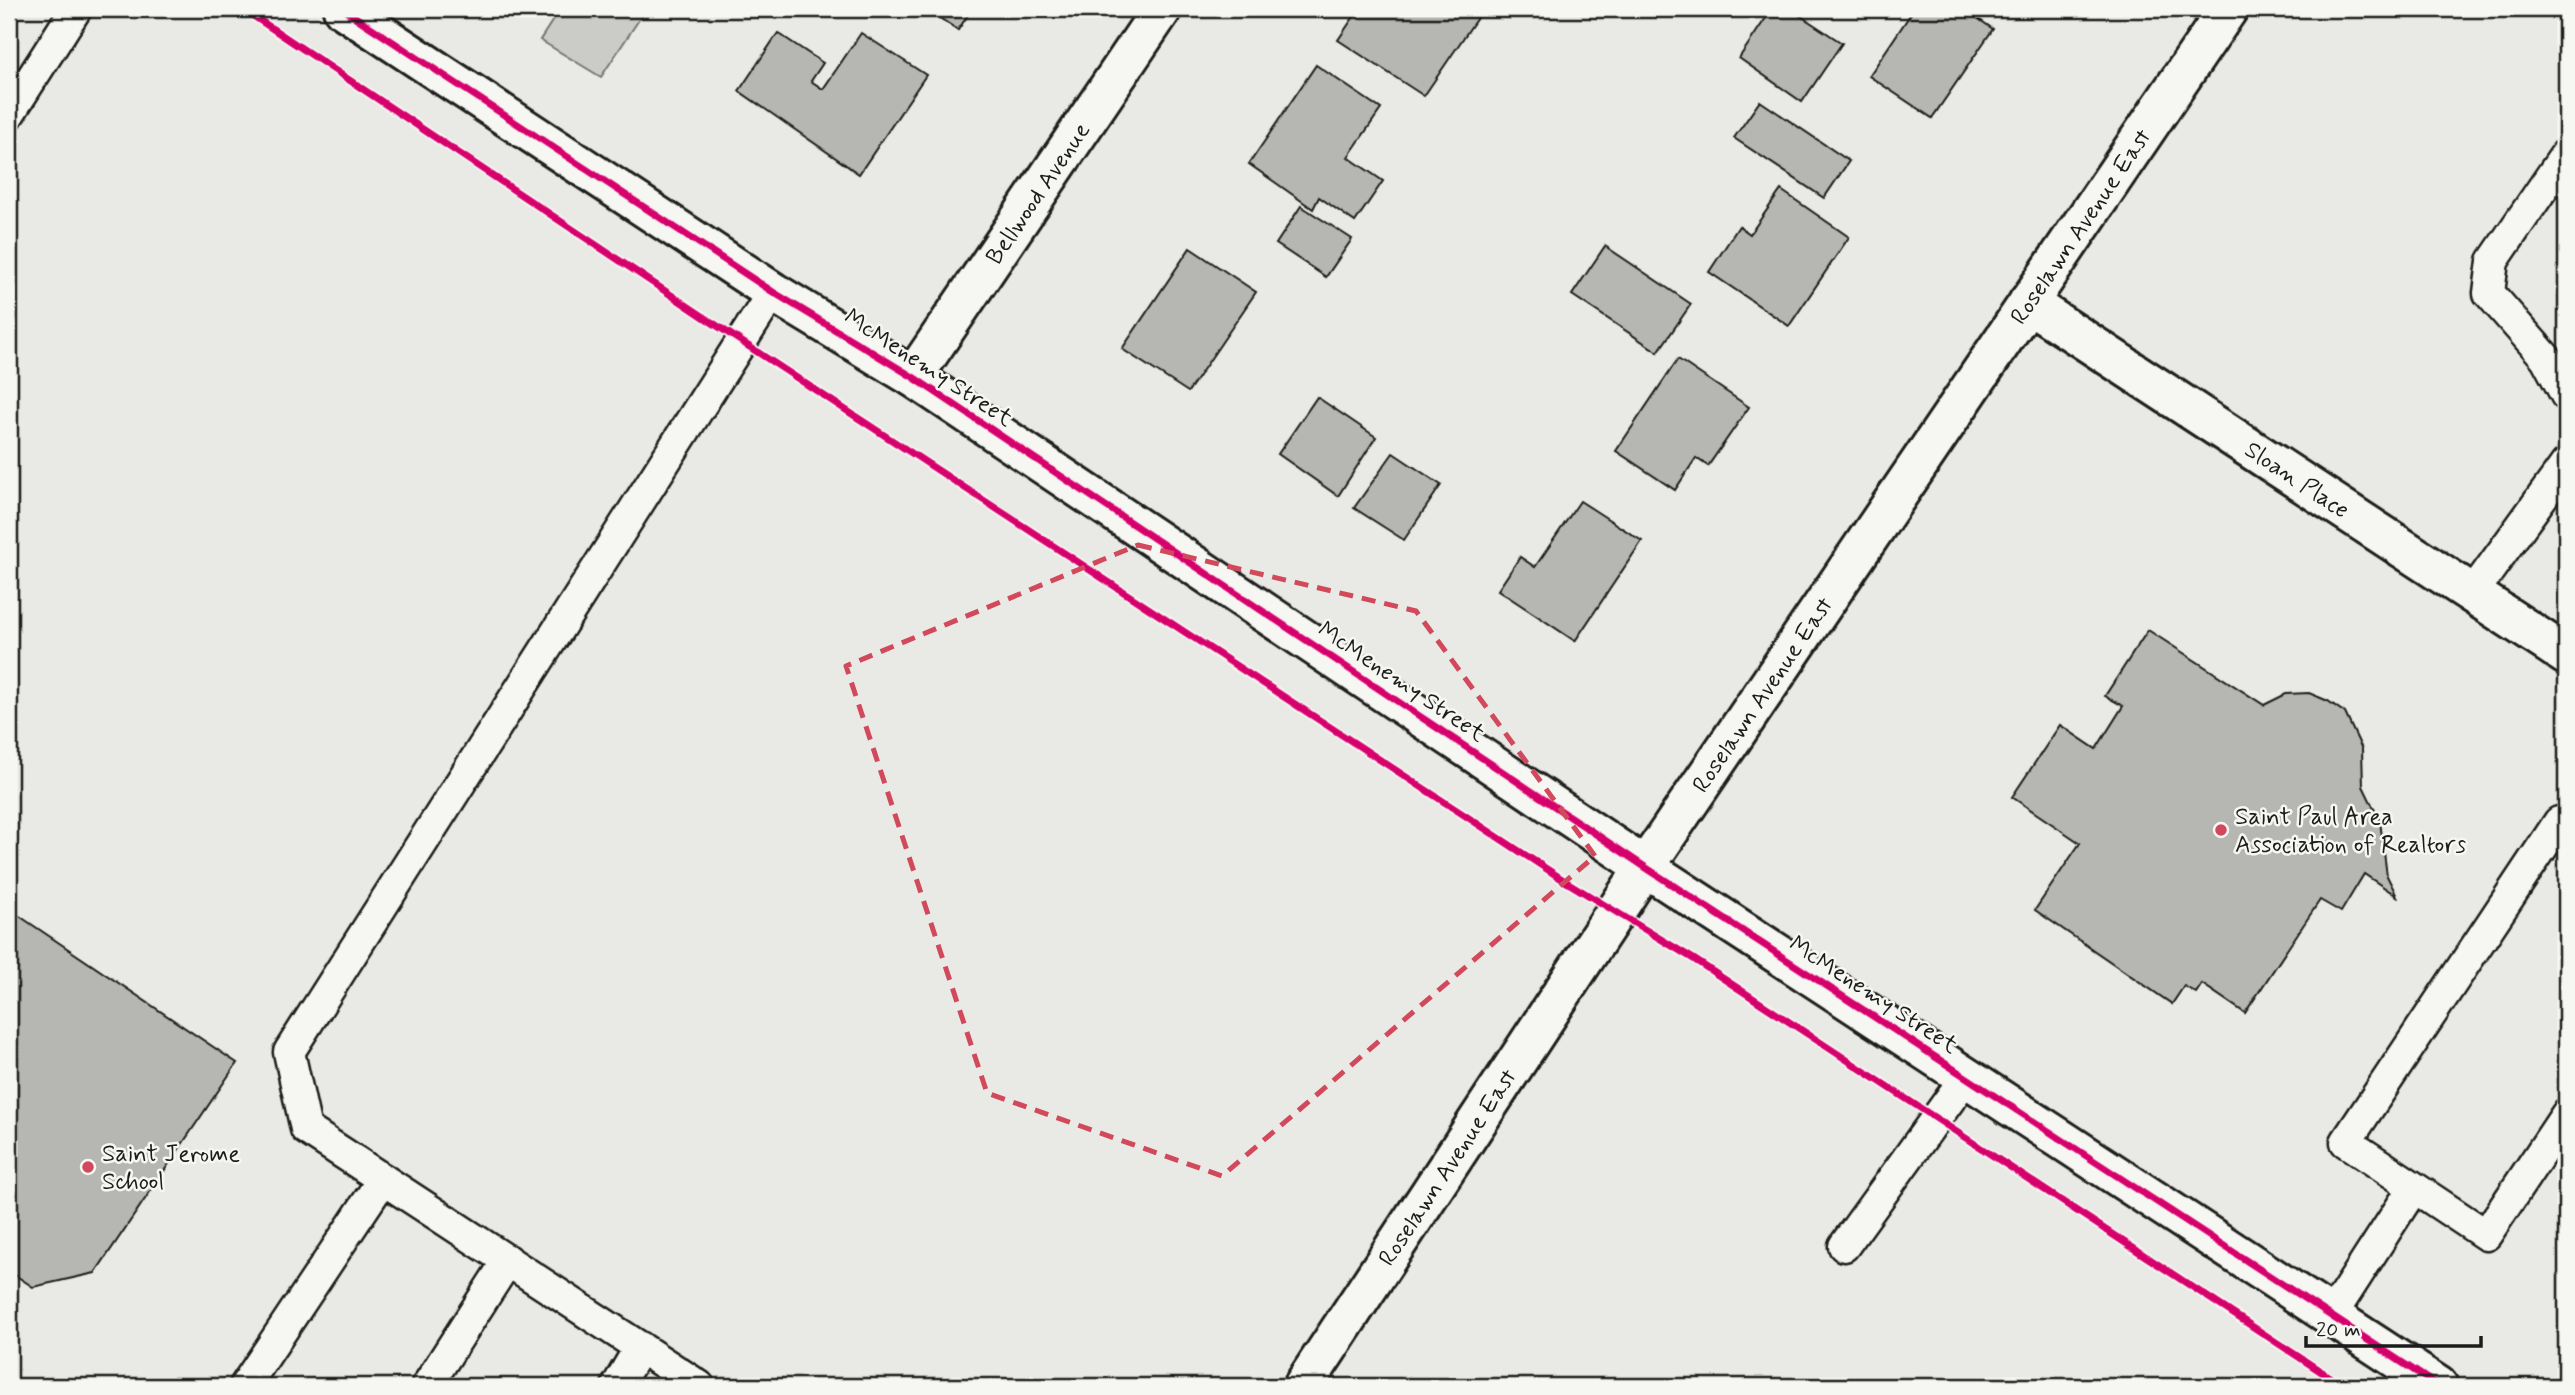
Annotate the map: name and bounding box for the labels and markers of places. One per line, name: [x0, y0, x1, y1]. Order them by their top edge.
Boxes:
place label: Saint Paul Area Association of Realtors: [2235, 802, 2467, 861]
marker: Saint Paul Area Association of Realtors: [2213, 822, 2229, 838]
place label: Saint Jerome School: [102, 1139, 240, 1198]
marker: Saint Jerome School: [80, 1159, 96, 1175]

